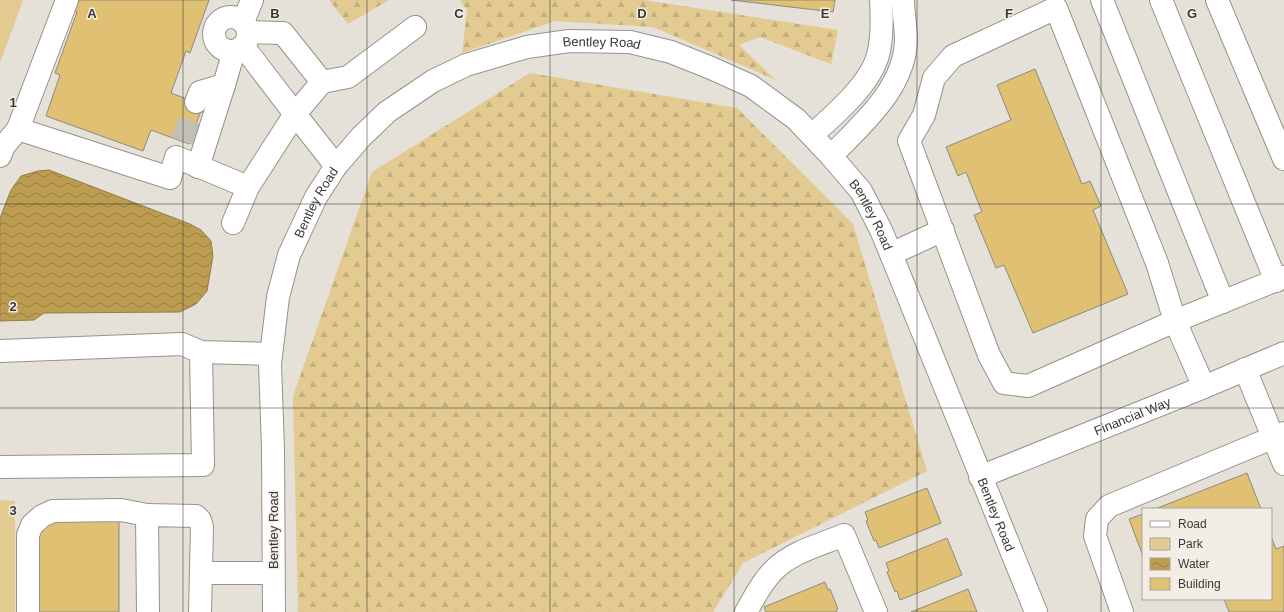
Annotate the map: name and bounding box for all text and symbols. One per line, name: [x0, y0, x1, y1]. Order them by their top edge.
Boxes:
text: A: [87, 6, 97, 21]
text: B: [270, 6, 280, 21]
text: C: [454, 6, 464, 21]
text: D: [637, 6, 647, 21]
text: E: [821, 6, 830, 21]
text: F: [1005, 6, 1013, 21]
text: G: [1187, 6, 1197, 21]
street label: Bentley Road: [562, 33, 642, 52]
text: 1: [9, 95, 17, 110]
street label: Bentley Road: [291, 164, 341, 240]
street label: Bentley Road: [847, 176, 896, 252]
text: 2: [9, 299, 17, 314]
street label: Financial Way: [1092, 394, 1173, 438]
street label: Bentley Road: [975, 475, 1018, 553]
street label: Bentley Road: [266, 491, 281, 569]
text: 3: [9, 503, 17, 518]
legend: [1142, 508, 1272, 600]
text: Road: [1178, 517, 1207, 531]
text: Park: [1178, 537, 1204, 551]
text: Water: [1178, 557, 1210, 571]
text: Building: [1178, 577, 1221, 591]

